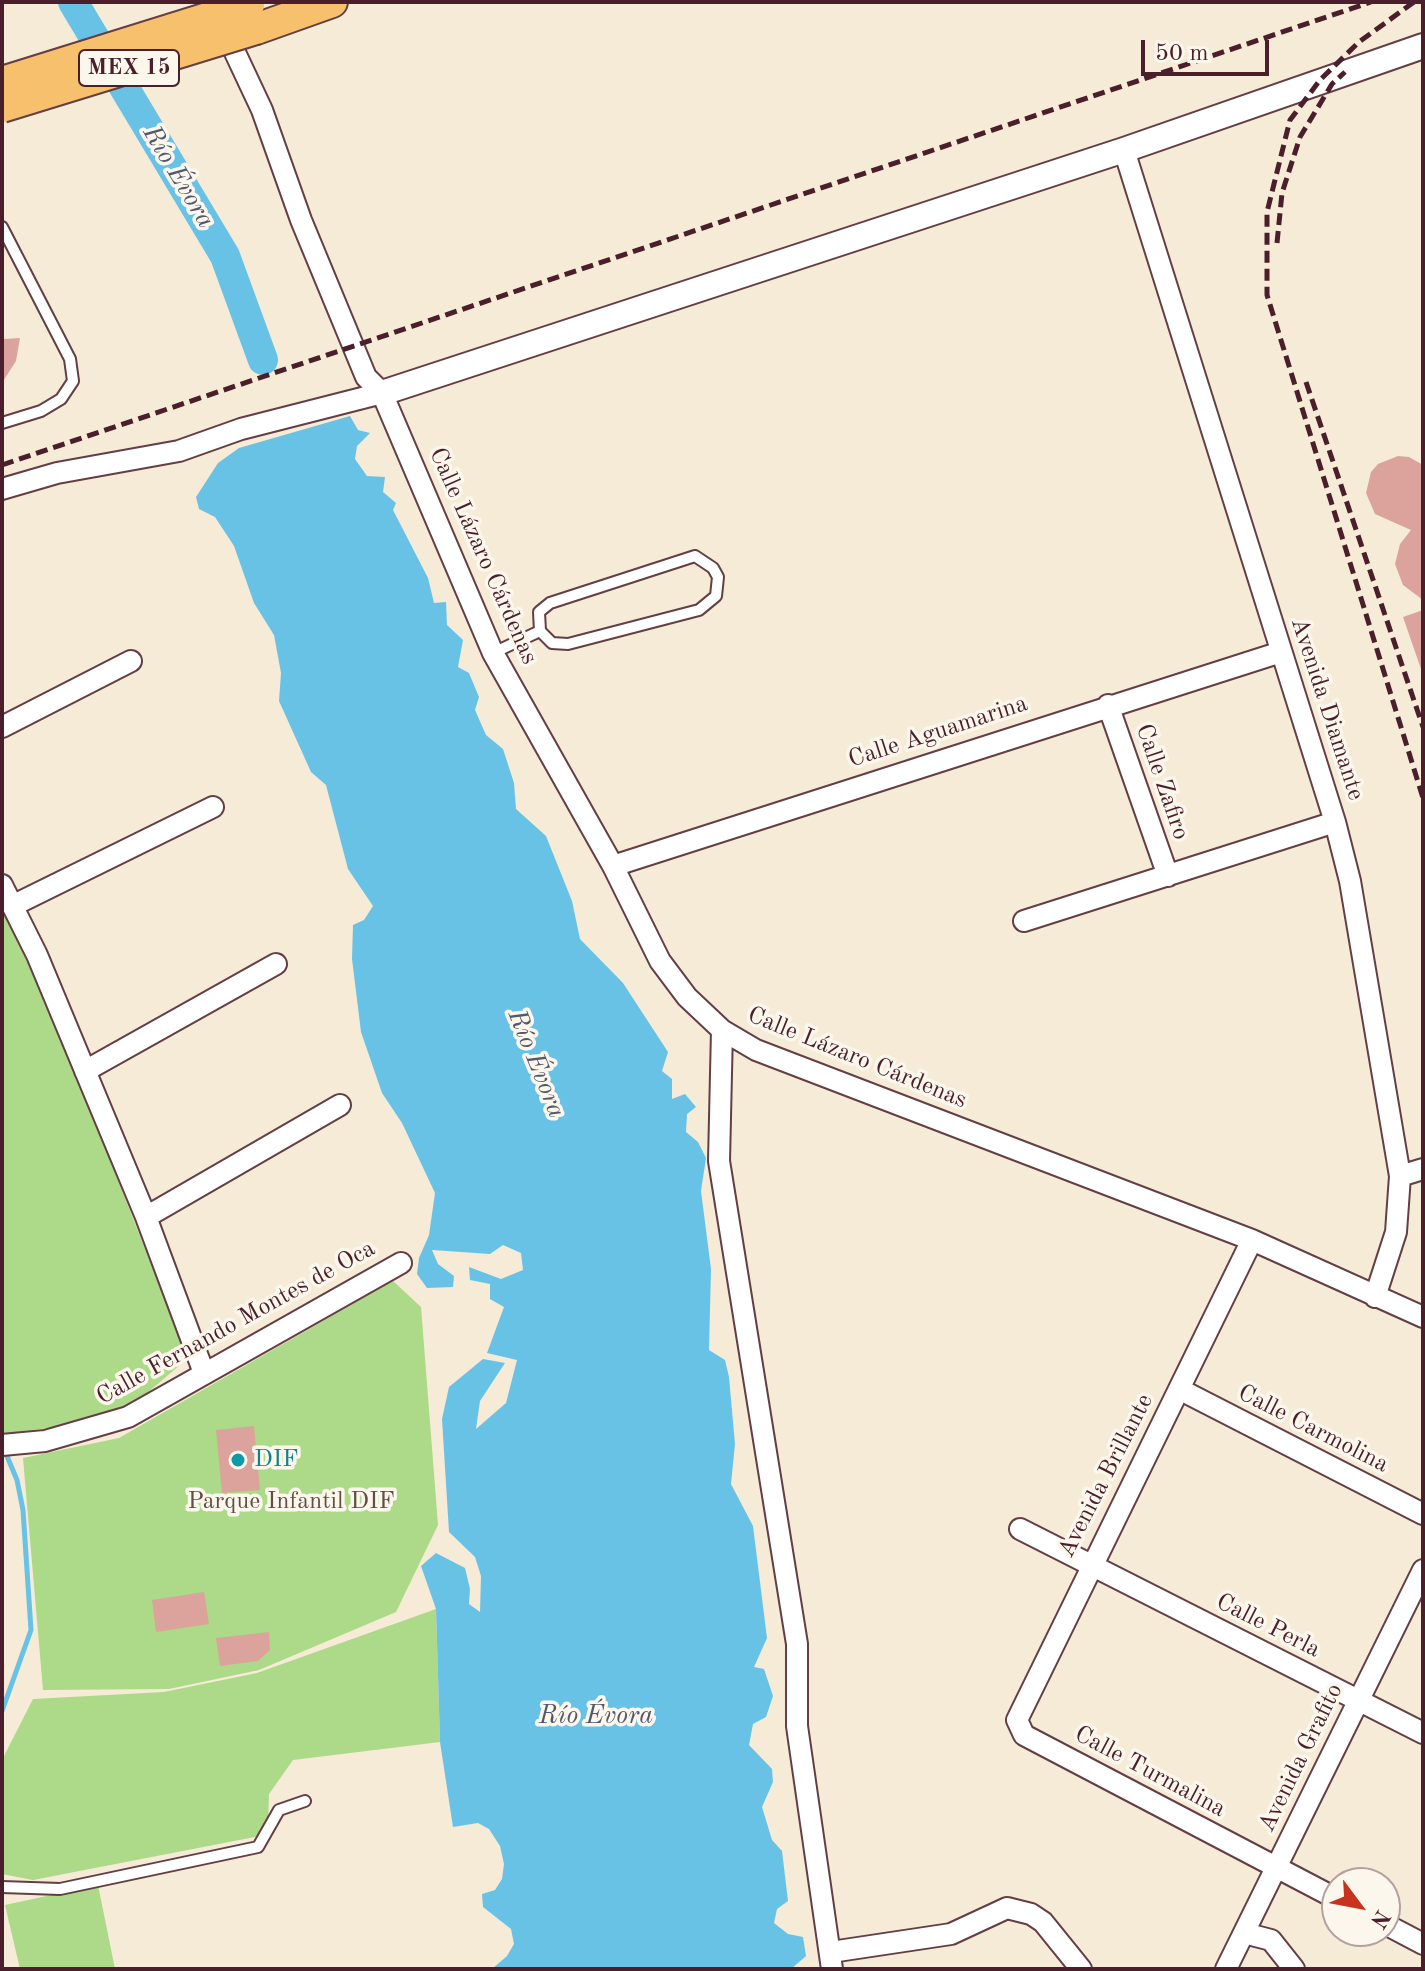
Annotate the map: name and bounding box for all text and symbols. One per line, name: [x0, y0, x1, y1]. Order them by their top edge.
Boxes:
scale bar: [1145, 24, 1273, 74]
text: 50 m: [1155, 42, 1209, 66]
road number: MEX 15: [79, 50, 179, 86]
water label: Río Évora: [135, 120, 221, 234]
street label: Calle Lázaro Cárdenas: [422, 443, 544, 669]
street label: Avenida Diamante: [1284, 614, 1370, 804]
street label: Calle Aguamarina: [845, 689, 1031, 775]
street label: Calle Zafiro: [1129, 720, 1195, 844]
street label: Calle Lázaro Cárdenas: [743, 1001, 971, 1115]
water label: Río Évora: [500, 1005, 572, 1123]
street label: Calle Fernando Montes de Oca: [92, 1234, 380, 1412]
street label: Calle Carmolina: [1233, 1379, 1393, 1479]
street label: Avenida Brillante: [1052, 1389, 1160, 1563]
place label: DIF: [254, 1446, 298, 1474]
marker: DIF: [229, 1451, 247, 1469]
park label: Parque Infantil DIF: [187, 1488, 395, 1516]
street label: Calle Perla: [1211, 1588, 1325, 1664]
street label: Avenida Grafito: [1253, 1679, 1349, 1837]
water label: Río Évora: [539, 1700, 653, 1732]
street label: Calle Turmalina: [1069, 1720, 1231, 1824]
north arrow: [1321, 1867, 1401, 1947]
text: N: [1366, 1906, 1393, 1932]

